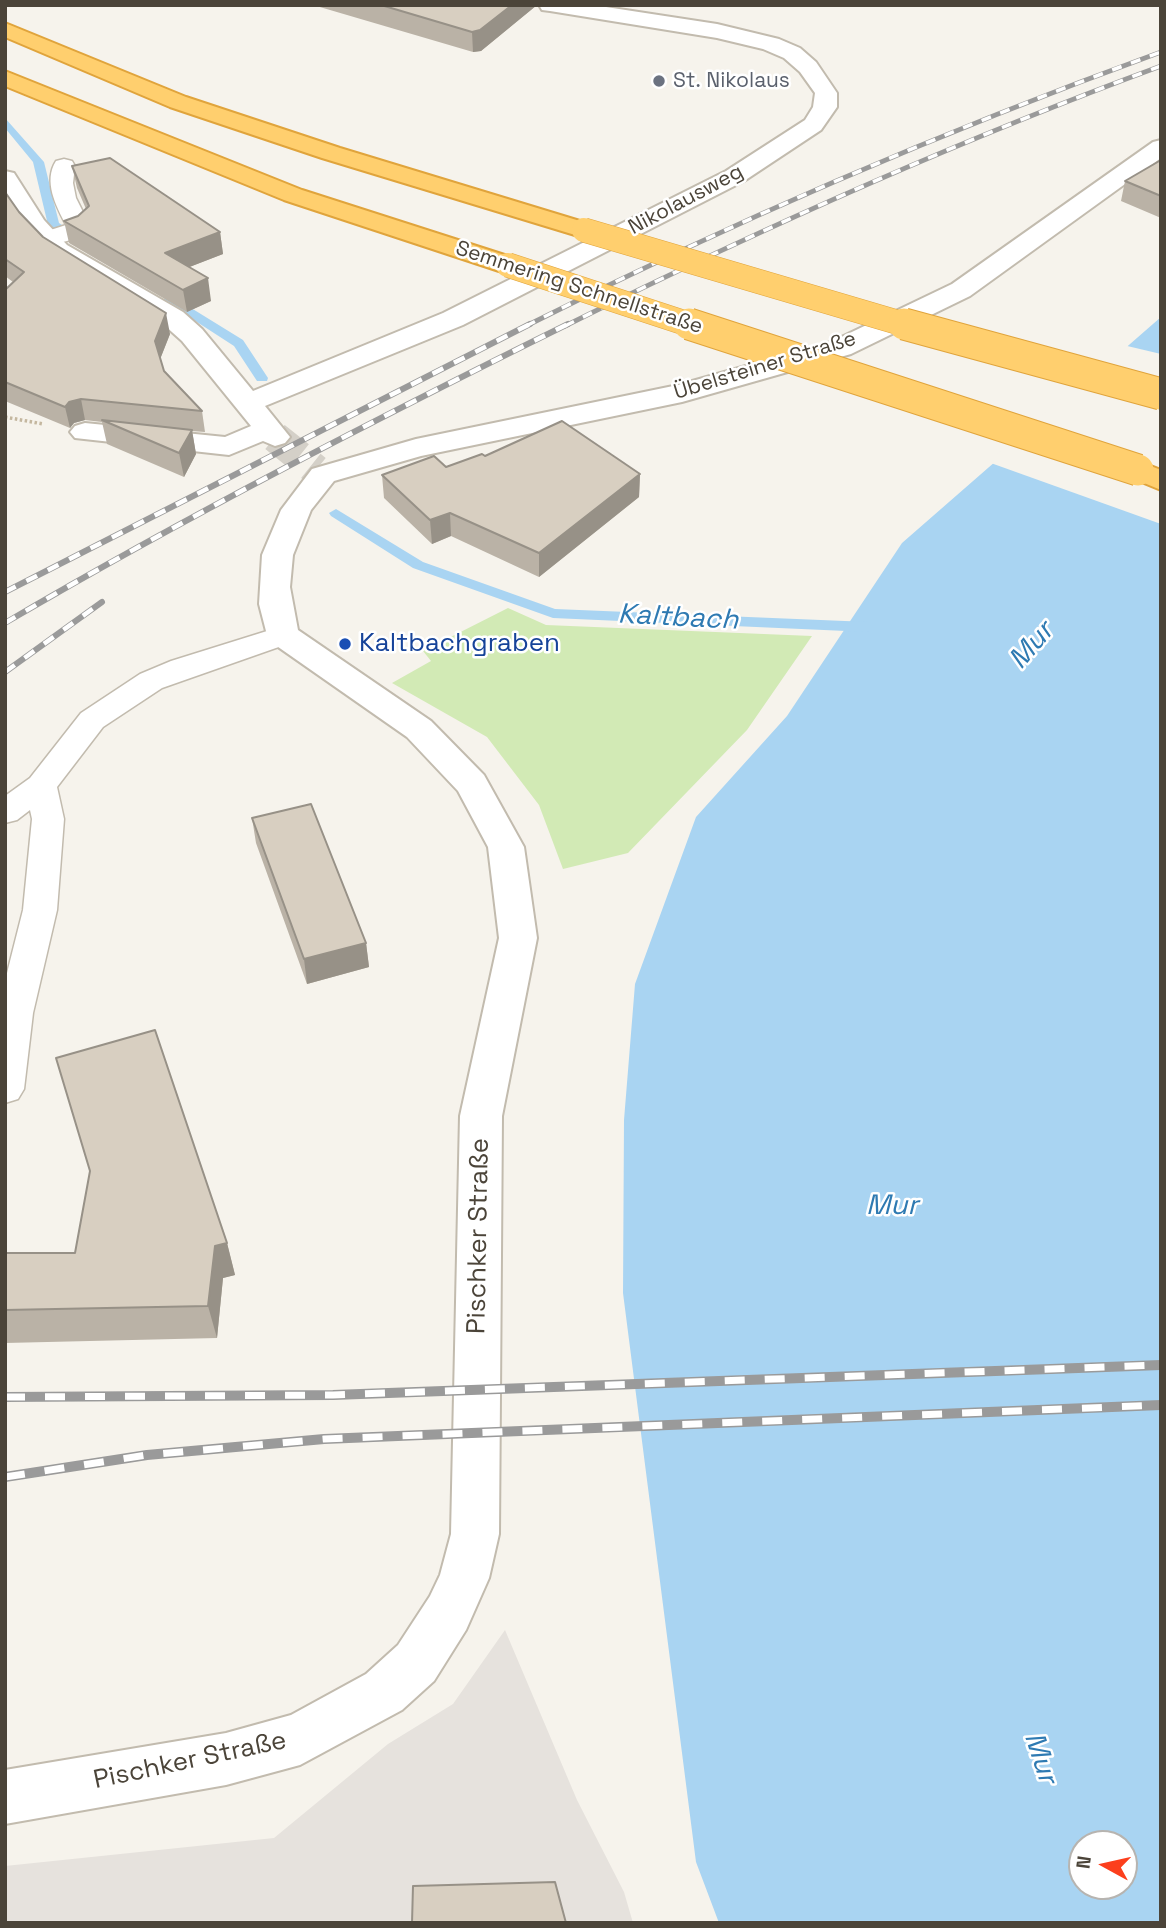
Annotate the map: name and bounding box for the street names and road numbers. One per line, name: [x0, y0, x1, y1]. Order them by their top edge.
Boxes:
street label: Nikolausweg: [624, 159, 748, 241]
street label: Semmering Schnellstraße: [452, 236, 706, 340]
street label: Übelsteiner Straße: [671, 326, 859, 406]
street label: Pischker Straße: [462, 1138, 496, 1334]
street label: Pischker Straße: [91, 1725, 289, 1797]

